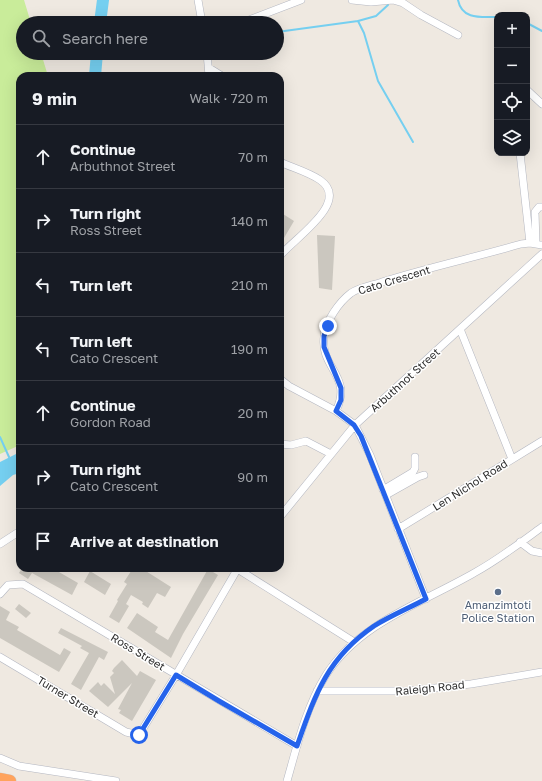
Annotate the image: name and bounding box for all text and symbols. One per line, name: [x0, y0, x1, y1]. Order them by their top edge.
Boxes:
map controls: [494, 12, 530, 156]
button: +: [494, 12, 530, 48]
search box: [16, 16, 284, 60]
icon: search: [30, 27, 52, 49]
text: Search here: [62, 29, 148, 47]
button: −: [494, 48, 530, 84]
button: locate: [494, 84, 530, 120]
text: 9 min: [32, 88, 77, 109]
text: Walk · 720 m: [190, 90, 268, 106]
button: layers: [494, 120, 530, 156]
text: Continue: [70, 140, 136, 158]
icon: ahead: [32, 146, 54, 168]
text: 70 m: [238, 149, 268, 165]
text: Arbuthnot Street: [70, 158, 176, 174]
text: Turn right: [70, 204, 141, 222]
icon: right: [32, 210, 54, 232]
text: 140 m: [231, 213, 268, 229]
text: Ross Street: [70, 222, 142, 238]
street label: Cato Crescent: [356, 262, 431, 297]
icon: left: [32, 274, 54, 296]
text: Turn left: [70, 276, 132, 294]
text: 210 m: [231, 277, 268, 293]
route end: [319, 317, 337, 335]
text: Turn left: [70, 332, 132, 350]
icon: left: [32, 338, 54, 360]
text: 190 m: [231, 341, 268, 357]
street label: Arbuthnot Street: [367, 345, 442, 414]
text: Cato Crescent: [70, 350, 158, 366]
text: Continue: [70, 396, 136, 414]
icon: ahead: [32, 402, 54, 424]
text: 20 m: [238, 405, 268, 421]
text: Gordon Road: [70, 414, 151, 430]
street label: Len Nichol Road: [430, 456, 510, 513]
text: Turn right: [70, 460, 141, 478]
icon: right: [32, 466, 54, 488]
text: 90 m: [237, 469, 268, 485]
text: Cato Crescent: [70, 478, 158, 494]
icon: arrive: [32, 530, 54, 552]
text: Arrive at destination: [70, 532, 219, 550]
marker: Amanzimtoti Police Station: [493, 587, 503, 597]
place label: Amanzimtoti Police Station: [461, 598, 535, 624]
street label: Ross Street: [109, 630, 168, 673]
street label: Turner Street: [35, 673, 101, 720]
street label: Raleigh Road: [395, 677, 465, 698]
route start: [130, 726, 148, 744]

